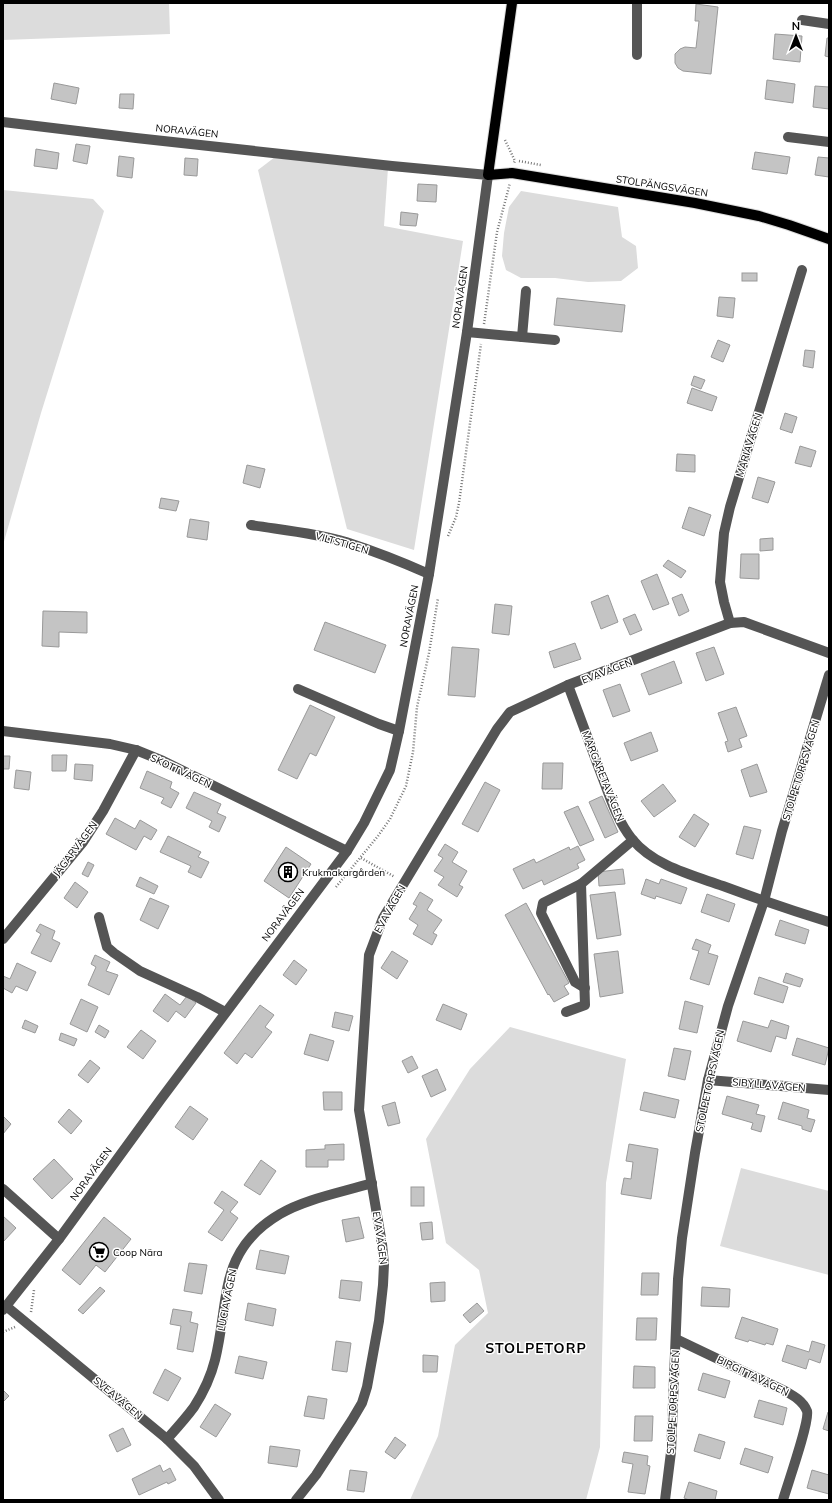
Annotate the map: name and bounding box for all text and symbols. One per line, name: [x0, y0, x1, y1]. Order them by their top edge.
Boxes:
north arrow: [776, 16, 816, 56]
text: N: [792, 19, 800, 33]
street label: NORAVÄGEN: [155, 121, 219, 141]
street label: STOLPÄNGSVÄGEN: [615, 172, 709, 200]
street label: NORAVÄGEN: [449, 265, 471, 329]
street label: MARIAVÄGEN: [733, 411, 765, 479]
street label: VILTSTIGEN: [314, 529, 370, 557]
street label: NORAVÄGEN: [397, 584, 421, 648]
street label: EVAVÄGEN: [580, 655, 634, 687]
street label: STOLPETORPSVÄGEN: [780, 718, 822, 822]
street label: MARGARETAVÄGEN: [579, 729, 627, 823]
street label: SKOTTVÄGEN: [148, 751, 214, 791]
street label: JÄGARVÄGEN: [50, 819, 100, 879]
building icon: Krukmakargården: [277, 861, 299, 883]
place label: Krukmakargården: [302, 866, 385, 879]
street label: EVAVÄGEN: [371, 883, 409, 935]
street label: NORAVÄGEN: [259, 886, 307, 944]
street label: STOLPETORPSVÄGEN: [693, 1029, 727, 1133]
street label: SIBYLLAVÄGEN: [732, 1075, 806, 1095]
street label: NORAVÄGEN: [67, 1145, 115, 1203]
street label: EVAVÄGEN: [370, 1211, 390, 1265]
supermarket icon: Coop Nära: [88, 1241, 110, 1263]
place label: Coop Nära: [113, 1246, 163, 1259]
street label: LUCIAVÄGEN: [215, 1268, 239, 1332]
district label: STOLPETORP: [485, 1339, 587, 1357]
street label: STOLPETORPSVÄGEN: [664, 1350, 682, 1454]
street label: BIRGITTAVÄGEN: [715, 1353, 791, 1399]
street label: SVEAVÄGEN: [91, 1374, 145, 1422]

